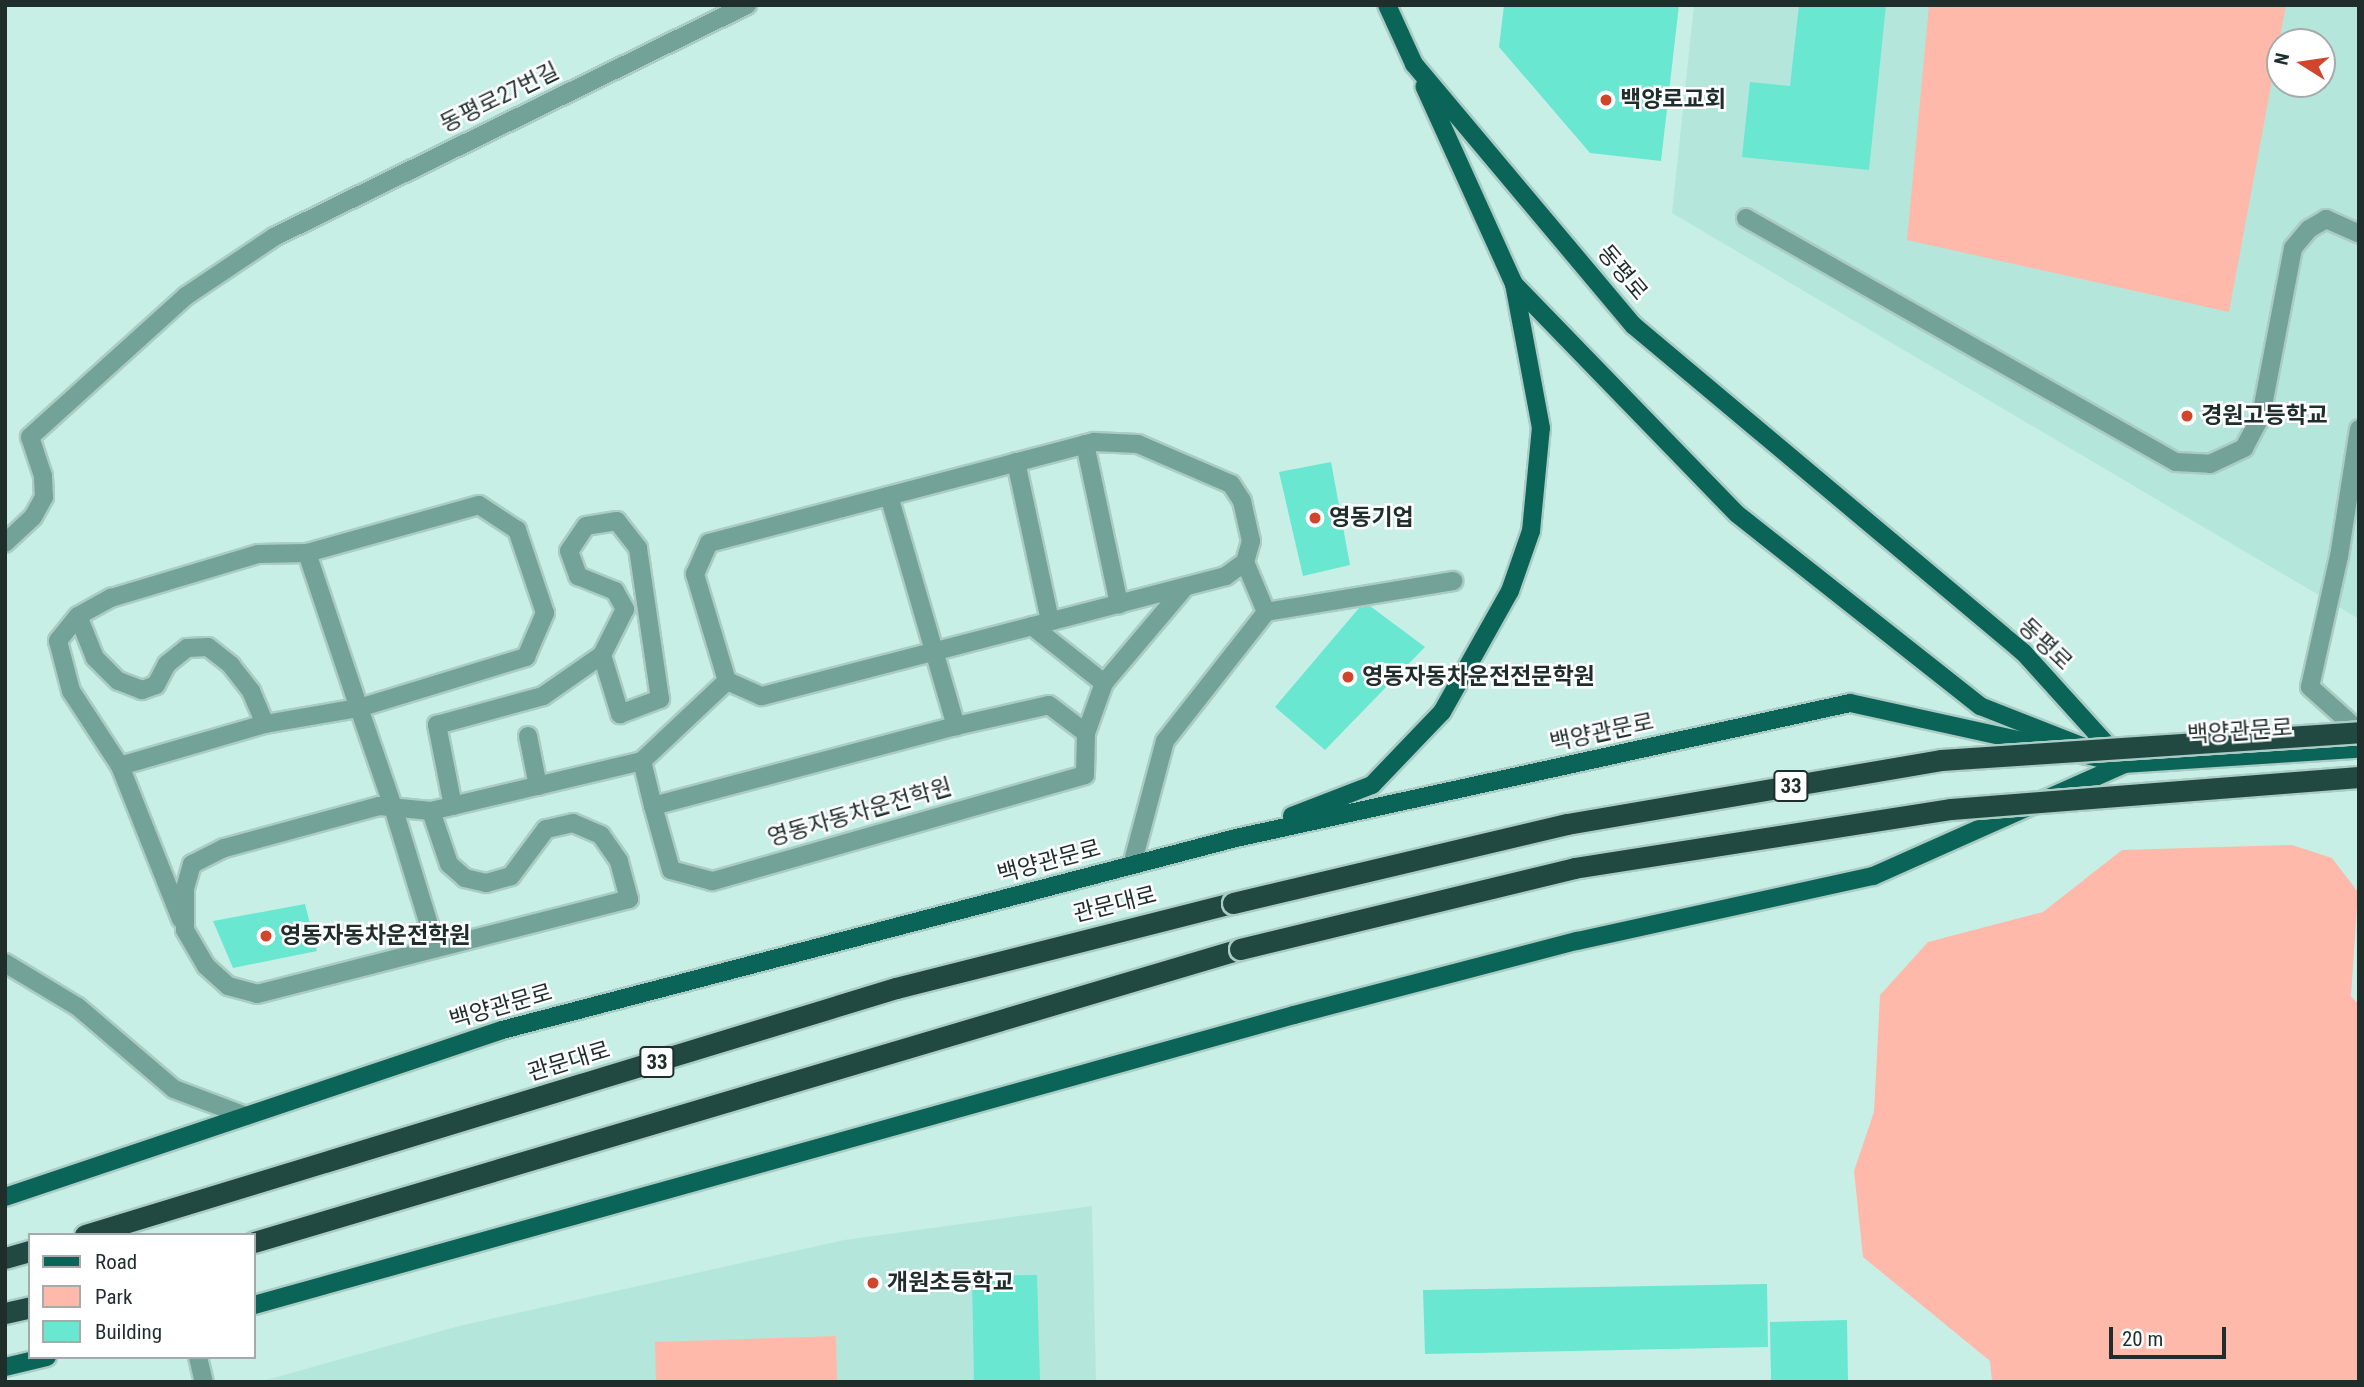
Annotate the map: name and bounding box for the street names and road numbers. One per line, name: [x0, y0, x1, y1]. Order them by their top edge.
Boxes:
street label: 동평로27번길: [436, 57, 564, 139]
street label: 동평로: [1591, 240, 1653, 306]
street label: 동평로: [2013, 613, 2077, 677]
street label: 백양관문로: [1547, 709, 1657, 757]
street label: 백양관문로: [2186, 715, 2294, 749]
road number: 33: [1772, 768, 1810, 804]
street label: 영동자동차운전학원: [765, 773, 955, 853]
street label: 백양관문로: [994, 835, 1104, 889]
street label: 관문대로: [1071, 881, 1159, 929]
street label: 백양관문로: [446, 979, 556, 1035]
street label: 관문대로: [524, 1036, 614, 1088]
road number: 33: [638, 1044, 676, 1080]

